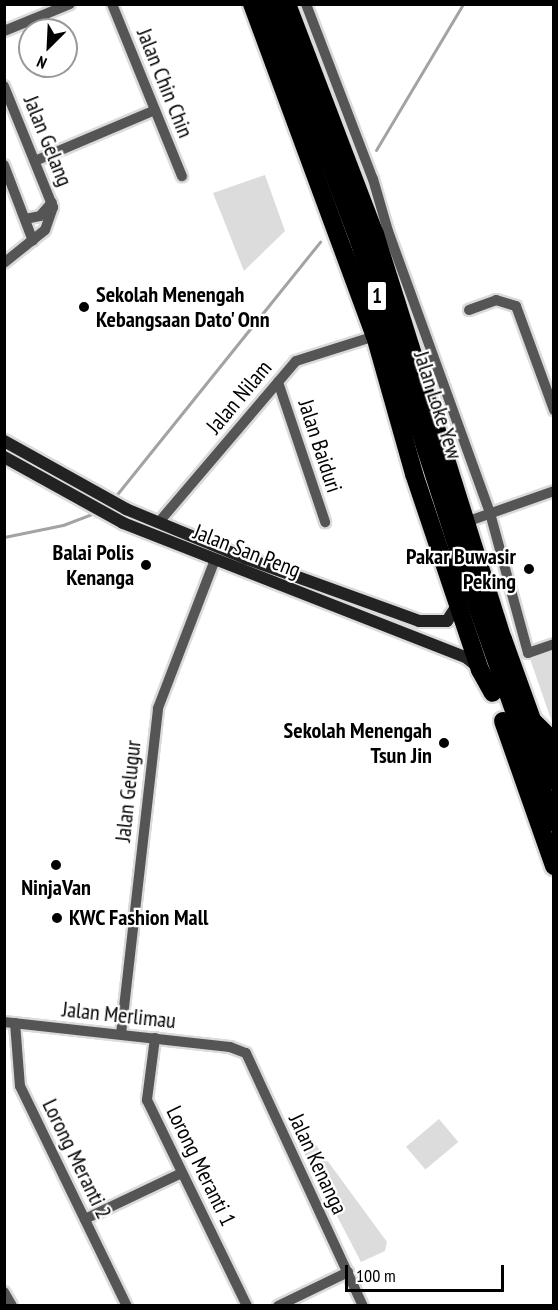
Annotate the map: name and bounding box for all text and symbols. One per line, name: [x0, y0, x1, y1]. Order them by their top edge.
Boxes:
north arrow: [18, 18, 78, 78]
street label: Jalan Chin Chin: [131, 25, 199, 141]
text: N: [33, 52, 50, 74]
street label: Jalan Gelang: [18, 92, 78, 190]
road number: 1: [365, 278, 389, 314]
place label: Sekolah Menengah Kebangsaan Dato' Onn: [96, 281, 272, 332]
marker: Sekolah Menengah Kebangsaan Dato' Onn: [77, 300, 91, 314]
street label: Jalan Loke Yew: [408, 347, 468, 463]
street label: Jalan Nilam: [201, 355, 277, 439]
street label: Jalan Baiduri: [293, 396, 347, 496]
street label: Jalan San Peng: [190, 519, 304, 583]
place label: Balai Polis Kenanga: [53, 539, 134, 590]
place label: Pakar Buwasir Peking: [406, 543, 516, 594]
marker: Balai Polis Kenanga: [139, 558, 153, 572]
marker: Pakar Buwasir Peking: [520, 560, 538, 578]
place label: Sekolah Menengah Tsun Jin: [284, 717, 432, 768]
marker: Sekolah Menengah Tsun Jin: [437, 736, 451, 750]
street label: Jalan Gelugur: [110, 739, 146, 843]
marker: NinjaVan: [49, 858, 63, 872]
place label: NinjaVan: [21, 875, 91, 901]
place label: KWC Fashion Mall: [69, 905, 209, 931]
marker: KWC Fashion Mall: [50, 911, 64, 925]
street label: Jalan Merlimau: [61, 996, 177, 1034]
street label: Lorong Meranti 2: [37, 1095, 117, 1223]
street label: Lorong Meranti 1: [161, 1102, 241, 1230]
street label: Jalan Kenanga: [283, 1110, 353, 1218]
scale bar: [348, 1253, 507, 1291]
text: 100 m: [356, 1264, 396, 1287]

